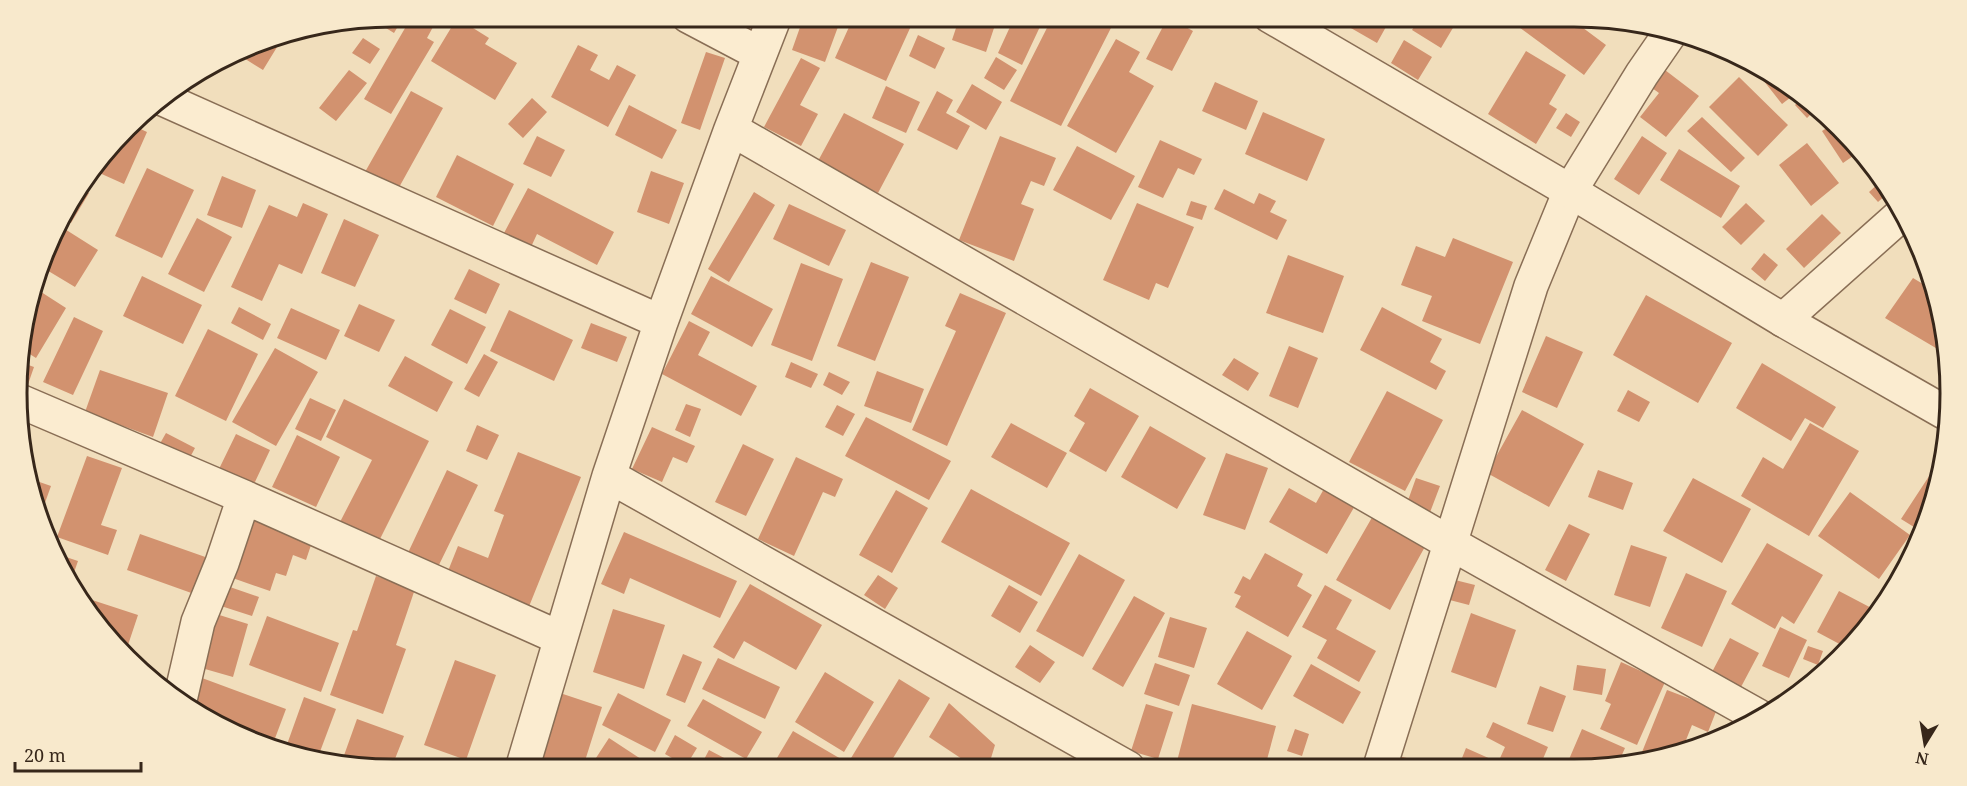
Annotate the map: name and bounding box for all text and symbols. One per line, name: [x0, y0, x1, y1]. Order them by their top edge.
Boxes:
north arrow: [1895, 714, 1955, 774]
scale bar: [15, 735, 141, 773]
text: 20 m: [24, 743, 66, 767]
text: N: [1913, 747, 1930, 771]

